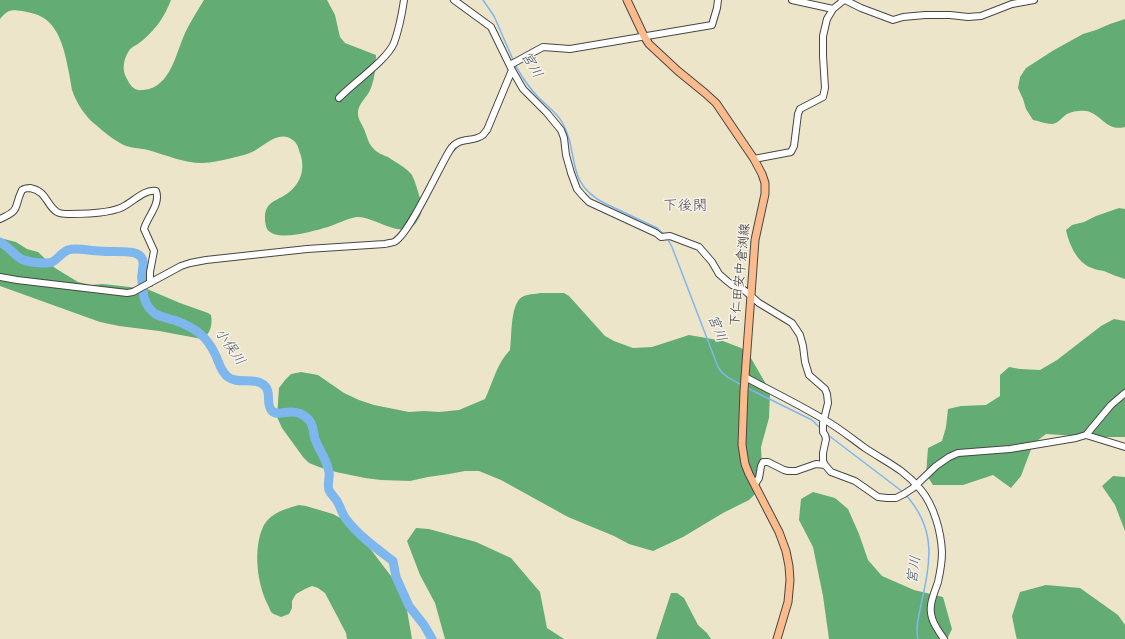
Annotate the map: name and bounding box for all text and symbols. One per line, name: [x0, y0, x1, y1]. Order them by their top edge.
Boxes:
water label: 宮川: [516, 50, 544, 82]
district label: 下後閑: [663, 199, 707, 217]
street label: 下仁田安中倉渕線: [729, 222, 755, 328]
water label: 宮川: [702, 313, 728, 345]
water label: 小俣川: [209, 326, 247, 370]
water label: 宮川: [906, 555, 926, 585]

